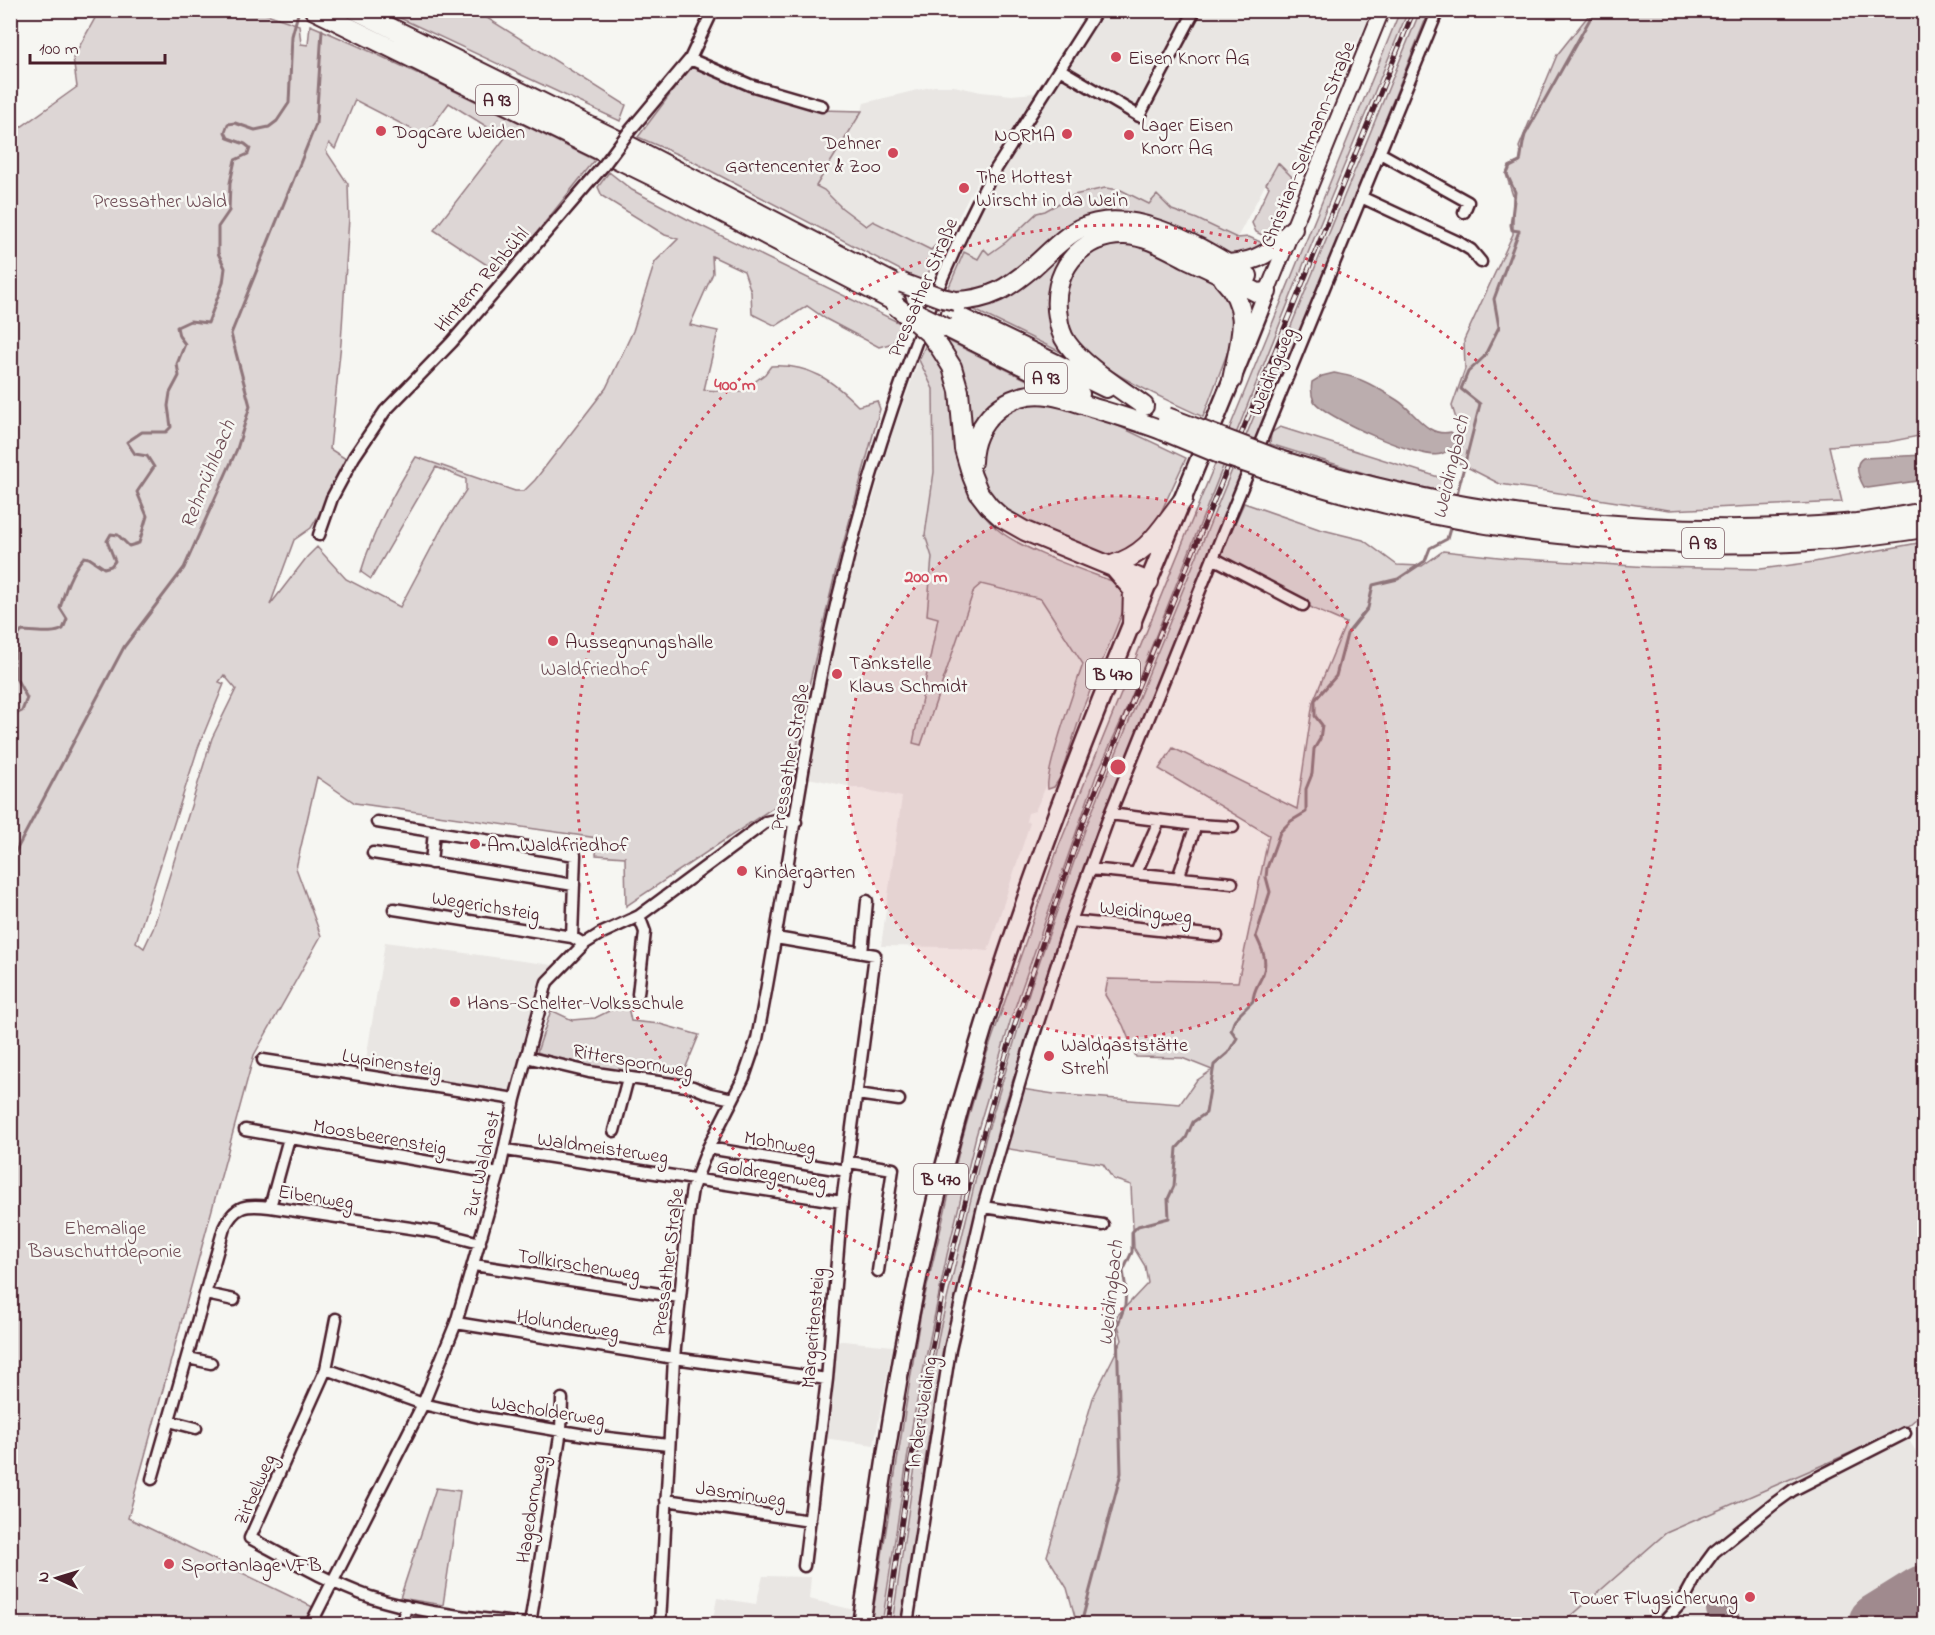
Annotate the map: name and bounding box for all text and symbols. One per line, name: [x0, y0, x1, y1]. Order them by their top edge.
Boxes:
scale bar: [30, 27, 165, 65]
text: 100 m: [39, 37, 79, 63]
street label: Christian-Seltmann-Straße: [1255, 37, 1364, 253]
place label: Eisen Knorr AG: [1128, 45, 1250, 74]
marker: Eisen Knorr AG: [1109, 50, 1123, 64]
road number: A 93: [476, 85, 518, 115]
place label: Lager Eisen Knorr AG: [1141, 112, 1233, 164]
place label: Dogcare Weiden: [392, 119, 525, 149]
place label: NORMA: [994, 122, 1055, 151]
marker: Dogcare Weiden: [374, 124, 388, 138]
marker: NORMA: [1060, 127, 1074, 141]
marker: Lager Eisen Knorr AG: [1122, 128, 1136, 142]
place label: Dehner Gartencenter & Zoo: [725, 130, 882, 182]
marker: Dehner Gartencenter & Zoo: [886, 146, 900, 160]
place label: The Hottest Wirscht in da Wei'n: [976, 164, 1128, 216]
marker: The Hottest Wirscht in da Wei'n: [957, 181, 971, 195]
park label: Pressather Wald: [93, 188, 227, 217]
street label: Pressather Straße: [882, 214, 967, 362]
street label: Hinterm Rehbühl: [429, 221, 537, 340]
street label: Weidingweg: [1242, 323, 1305, 421]
road number: A 93: [1025, 363, 1067, 393]
text: 400 m: [714, 373, 756, 399]
water label: Weidingbach: [1425, 412, 1480, 523]
water label: Rehmühlbach: [174, 415, 245, 533]
road number: A 93: [1682, 528, 1724, 558]
text: 200 m: [904, 565, 948, 591]
place label: Aussegnungshalle: [565, 629, 713, 659]
marker: Aussegnungshalle: [546, 634, 560, 648]
place label: Tankstelle Klaus Schmidt: [849, 650, 968, 702]
park label: Waldfriedhof: [541, 656, 650, 685]
road number: B 470: [1086, 659, 1140, 689]
marker: Tankstelle Klaus Schmidt: [830, 667, 844, 681]
street label: Pressather Straße: [764, 681, 819, 833]
centre of rings: [1108, 757, 1128, 777]
place label: Am Waldfriedhof: [487, 832, 629, 861]
marker: Am Waldfriedhof: [468, 837, 482, 851]
place label: Kindergarten: [754, 859, 855, 889]
marker: Kindergarten: [735, 864, 749, 878]
street label: Wegerichsteig: [429, 885, 542, 931]
street label: Weidingweg: [1098, 894, 1193, 934]
place label: Hans-Schelter-Volksschule: [467, 990, 684, 1019]
marker: Hans-Schelter-Volksschule: [448, 995, 462, 1009]
place label: Waldgaststätte Strehl: [1061, 1032, 1188, 1084]
street label: Ritterspornweg: [570, 1038, 695, 1088]
street label: Lupinensteig: [340, 1042, 443, 1088]
marker: Waldgaststätte Strehl: [1042, 1049, 1056, 1063]
street label: Zur Waldrast: [457, 1108, 510, 1221]
street label: Moosbeerensteig: [310, 1112, 449, 1165]
street label: Mohnweg: [741, 1124, 818, 1165]
street label: Waldmeisterweg: [535, 1126, 670, 1174]
street label: Goldregenweg: [714, 1152, 829, 1199]
road number: B 470: [914, 1164, 968, 1194]
street label: Eibenweg: [276, 1178, 356, 1220]
street label: Pressather Straße: [646, 1187, 693, 1338]
park label: Ehemalige Bauschuttdeponie: [28, 1215, 181, 1267]
water label: Weidingbach: [1092, 1238, 1134, 1347]
street label: Tollkirschenweg: [515, 1242, 642, 1291]
street label: Margeritensteig: [795, 1267, 835, 1390]
street label: Holunderweg: [514, 1303, 621, 1349]
street label: In der Weiding: [900, 1354, 948, 1470]
street label: Wacholderweg: [488, 1389, 607, 1437]
street label: Zirbelweg: [228, 1450, 286, 1531]
street label: Hagedornweg: [510, 1453, 556, 1566]
street label: Jasminweg: [694, 1475, 788, 1517]
north arrow: [27, 1548, 87, 1608]
place label: Sportanlage VFB: [181, 1552, 322, 1582]
marker: Sportanlage VFB: [162, 1557, 176, 1571]
text: N: [32, 1571, 56, 1583]
place label: Tower Flugsicherung: [1569, 1585, 1738, 1615]
marker: Tower Flugsicherung: [1743, 1590, 1757, 1604]

